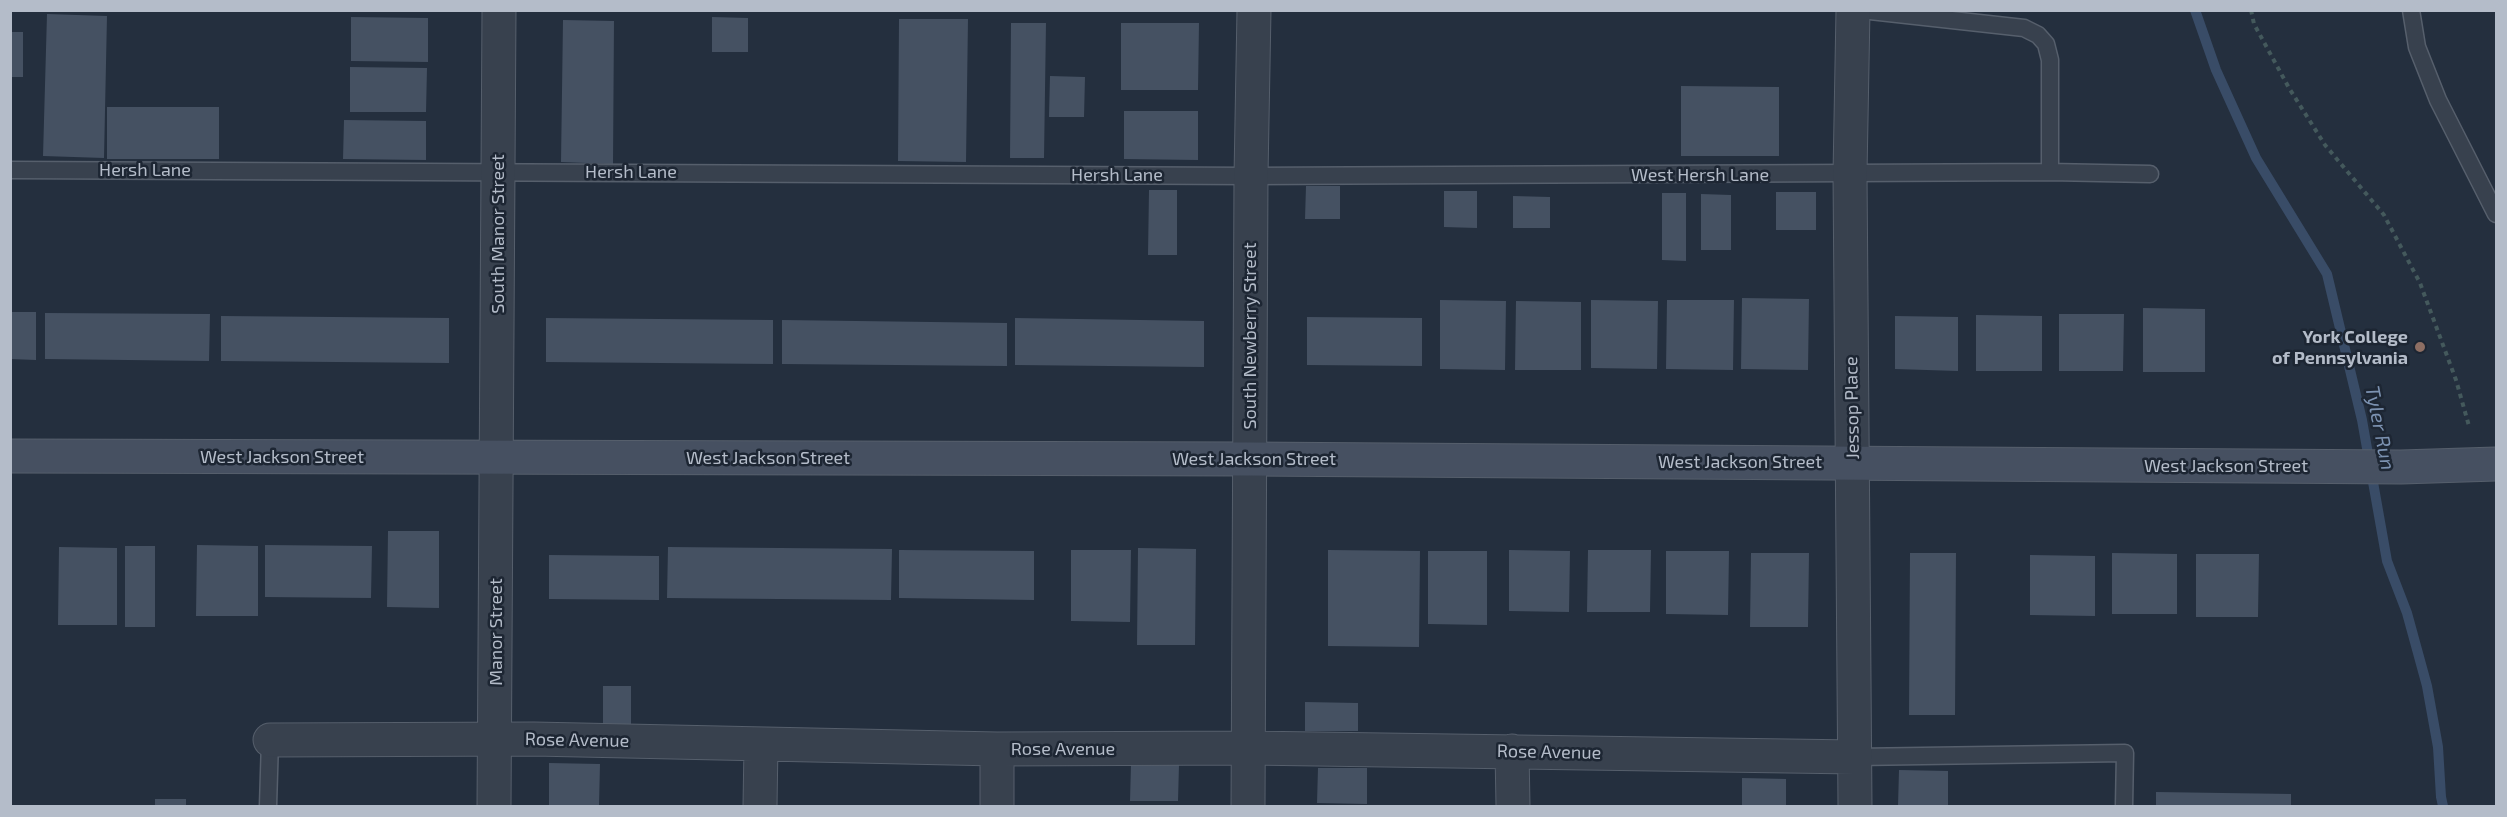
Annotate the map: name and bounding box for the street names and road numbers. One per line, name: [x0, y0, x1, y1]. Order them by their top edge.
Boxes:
street label: South Manor Street: [487, 154, 509, 314]
street label: Hersh Lane: [99, 159, 191, 181]
street label: Hersh Lane: [585, 161, 677, 183]
street label: Hersh Lane: [1071, 164, 1163, 186]
street label: West Hersh Lane: [1631, 164, 1769, 186]
street label: South Newberry Street: [1239, 242, 1261, 430]
street label: Jessop Place: [1840, 356, 1864, 460]
street label: West Jackson Street: [200, 446, 364, 468]
street label: West Jackson Street: [686, 447, 850, 469]
street label: West Jackson Street: [1172, 448, 1336, 470]
street label: West Jackson Street: [1658, 451, 1822, 473]
street label: West Jackson Street: [2144, 455, 2308, 477]
street label: Manor Street: [485, 578, 507, 686]
street label: Rose Avenue: [525, 728, 629, 752]
street label: Rose Avenue: [1011, 738, 1115, 760]
street label: Rose Avenue: [1497, 740, 1601, 764]

